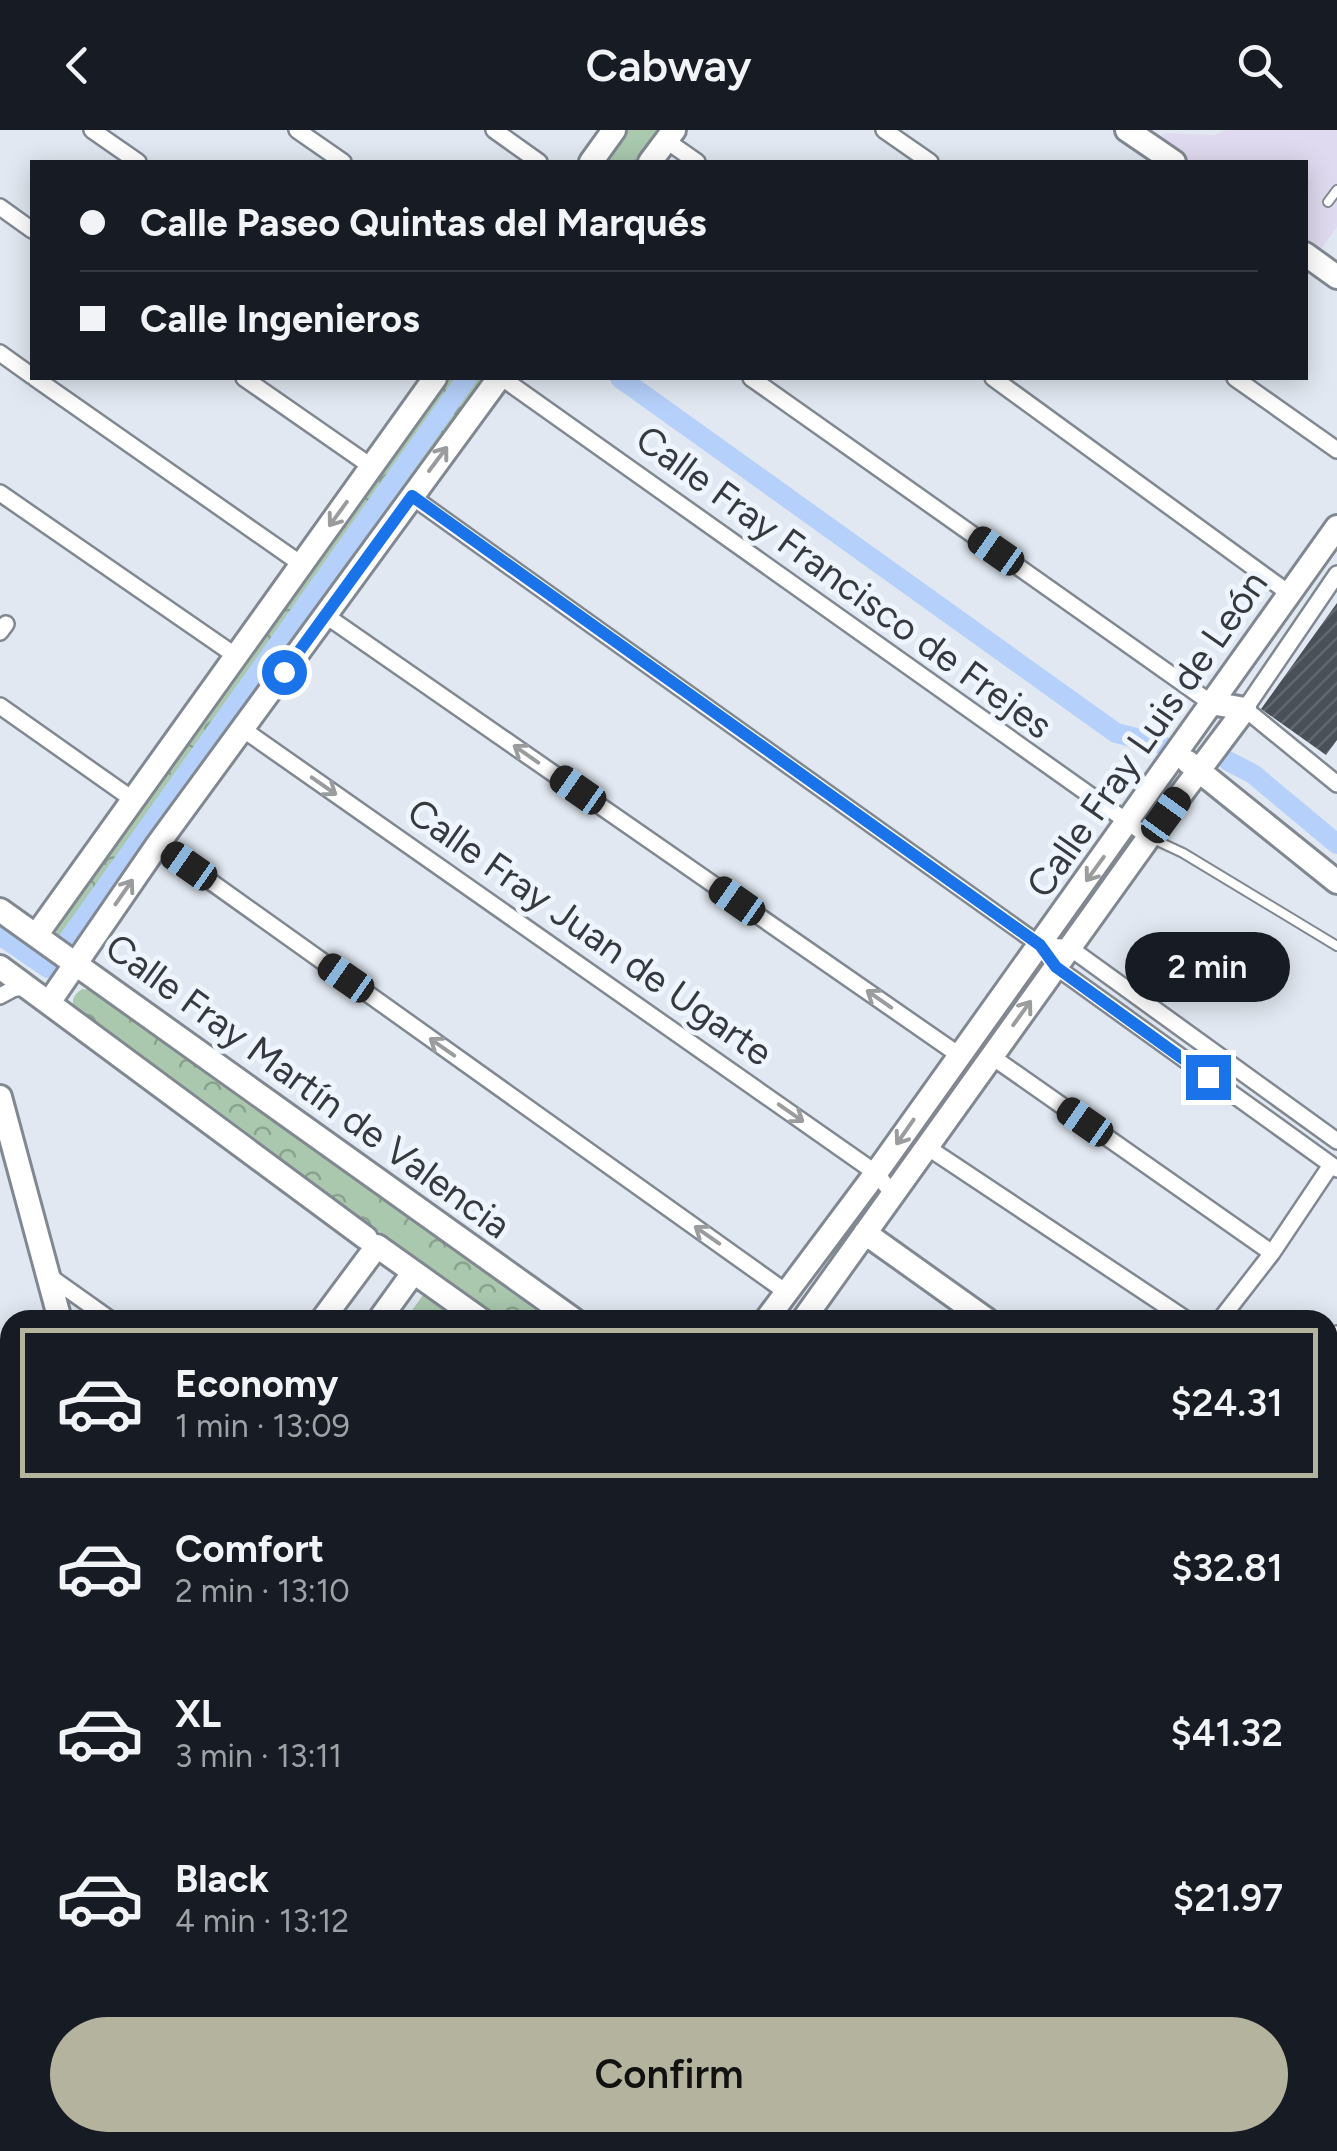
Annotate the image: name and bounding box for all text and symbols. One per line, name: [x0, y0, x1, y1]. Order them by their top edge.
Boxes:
icon: back: [50, 38, 105, 93]
text: Cabway: [585, 38, 752, 92]
icon: search: [1232, 38, 1287, 93]
text: Calle Paseo Quintas del Marqués: [140, 200, 707, 246]
text: Calle Ingenieros: [140, 296, 420, 342]
street label: Calle Fray Francisco de Frejes: [627, 416, 1061, 748]
one-way arrow: [428, 446, 449, 473]
one-way arrow: [327, 499, 348, 527]
car: [963, 522, 1029, 580]
street label: Calle Fray Luis de León: [1017, 562, 1277, 906]
route start: [262, 650, 307, 695]
one-way arrow: [512, 744, 540, 765]
car: [545, 761, 611, 819]
one-way arrow: [310, 775, 337, 796]
car: [1136, 782, 1196, 848]
street label: Calle Fray Juan de Ugarte: [399, 788, 781, 1076]
car: [156, 837, 222, 895]
one-way arrow: [1085, 855, 1106, 882]
car: [704, 872, 770, 930]
one-way arrow: [113, 878, 134, 906]
street label: Calle Fray Martín de Valencia: [97, 924, 519, 1248]
callout: 2 min: [1126, 932, 1290, 1002]
text: 2 min: [1168, 948, 1247, 986]
car: [313, 949, 379, 1007]
one-way arrow: [865, 989, 893, 1010]
one-way arrow: [1012, 1000, 1033, 1027]
one-way arrow: [429, 1037, 456, 1058]
route end: [1186, 1055, 1231, 1100]
car: [1052, 1093, 1118, 1151]
one-way arrow: [777, 1102, 804, 1123]
one-way arrow: [894, 1118, 915, 1146]
one-way arrow: [693, 1225, 721, 1246]
icon: car: [55, 1358, 145, 1448]
text: Economy: [175, 1361, 338, 1407]
text: $24.31: [1171, 1380, 1283, 1426]
text: 1 min · 13:09: [175, 1407, 350, 1445]
icon: car: [55, 1523, 145, 1613]
text: Comfort: [175, 1526, 324, 1572]
text: $32.81: [1171, 1545, 1283, 1591]
text: 2 min · 13:10: [175, 1572, 350, 1610]
icon: car: [55, 1688, 145, 1778]
text: XL: [175, 1691, 221, 1737]
text: $41.32: [1171, 1710, 1283, 1756]
text: 3 min · 13:11: [175, 1737, 342, 1775]
icon: car: [55, 1853, 145, 1943]
text: Black: [175, 1856, 269, 1902]
text: $21.97: [1173, 1875, 1283, 1921]
text: 4 min · 13:12: [175, 1902, 349, 1940]
button: Confirm: [50, 2017, 1288, 2132]

